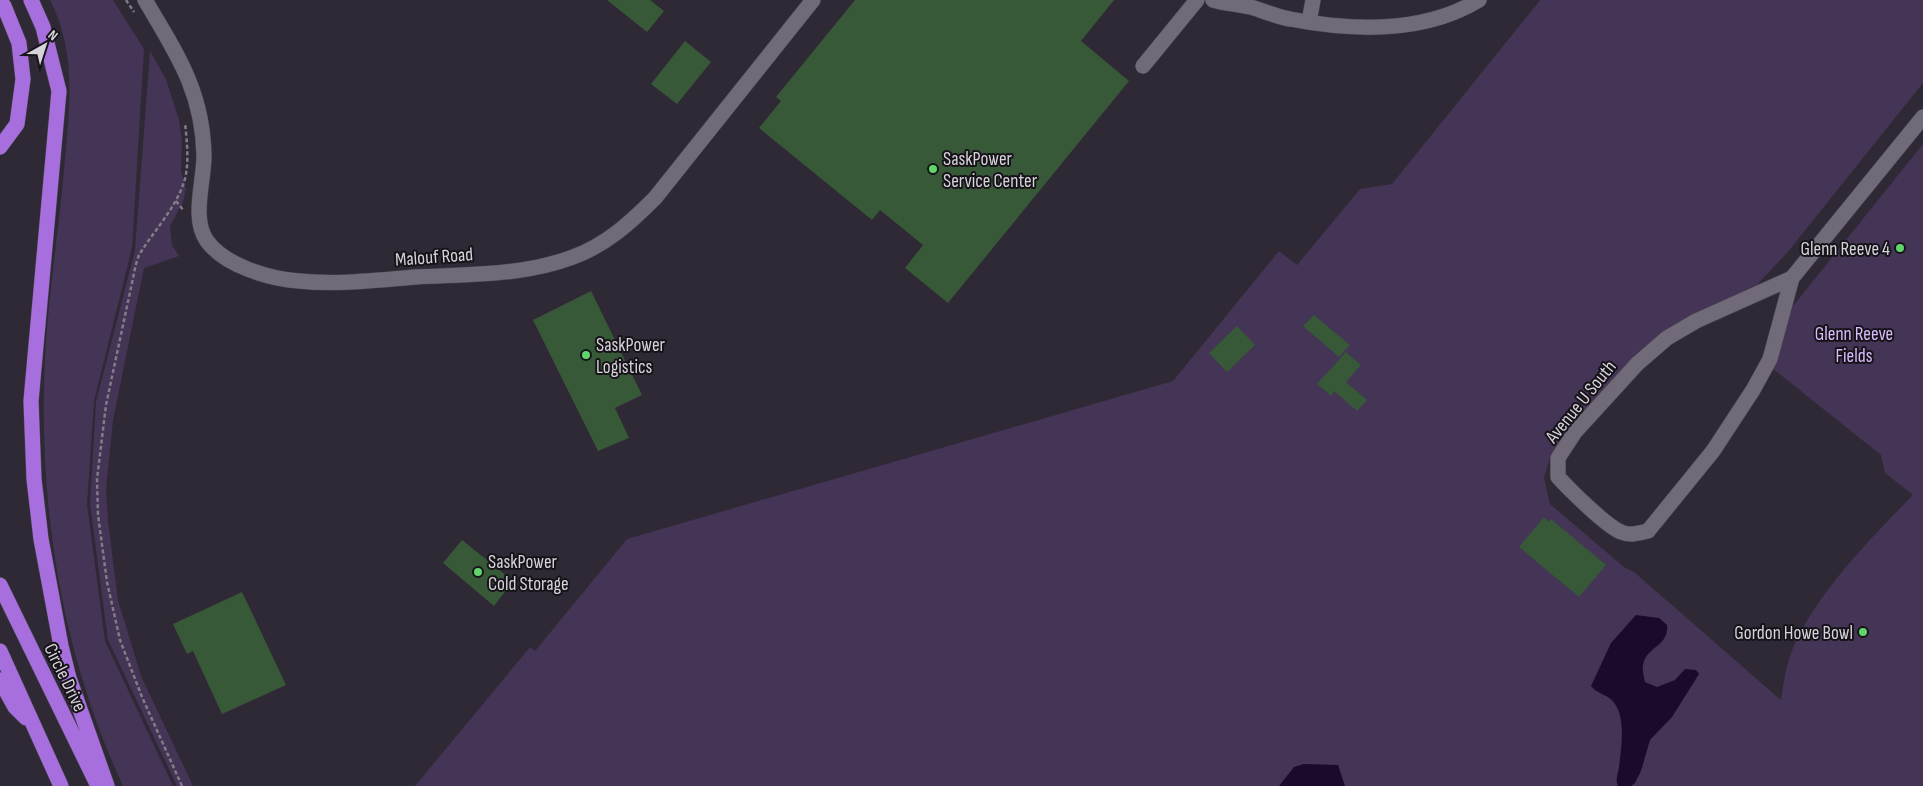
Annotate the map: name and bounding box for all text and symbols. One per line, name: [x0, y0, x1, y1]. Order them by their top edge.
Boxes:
north arrow: [20, 20, 70, 70]
text: N: [45, 26, 61, 44]
place label: SaskPower Service Center: [943, 148, 1038, 193]
marker: SaskPower Service Center: [927, 163, 939, 175]
place label: Glenn Reeve 4: [1801, 238, 1890, 261]
marker: Glenn Reeve 4: [1894, 242, 1906, 254]
street label: Malouf Road: [394, 243, 474, 272]
park label: Glenn Reeve Fields: [1815, 323, 1893, 368]
place label: SaskPower Logistics: [596, 334, 666, 379]
marker: SaskPower Logistics: [580, 349, 592, 361]
street label: Avenue U South: [1540, 356, 1622, 449]
place label: SaskPower Cold Storage: [488, 551, 569, 596]
marker: SaskPower Cold Storage: [472, 566, 484, 578]
place label: Gordon Howe Bowl: [1734, 622, 1853, 645]
marker: Gordon Howe Bowl: [1857, 626, 1869, 638]
street label: Circle Drive: [38, 640, 91, 715]

